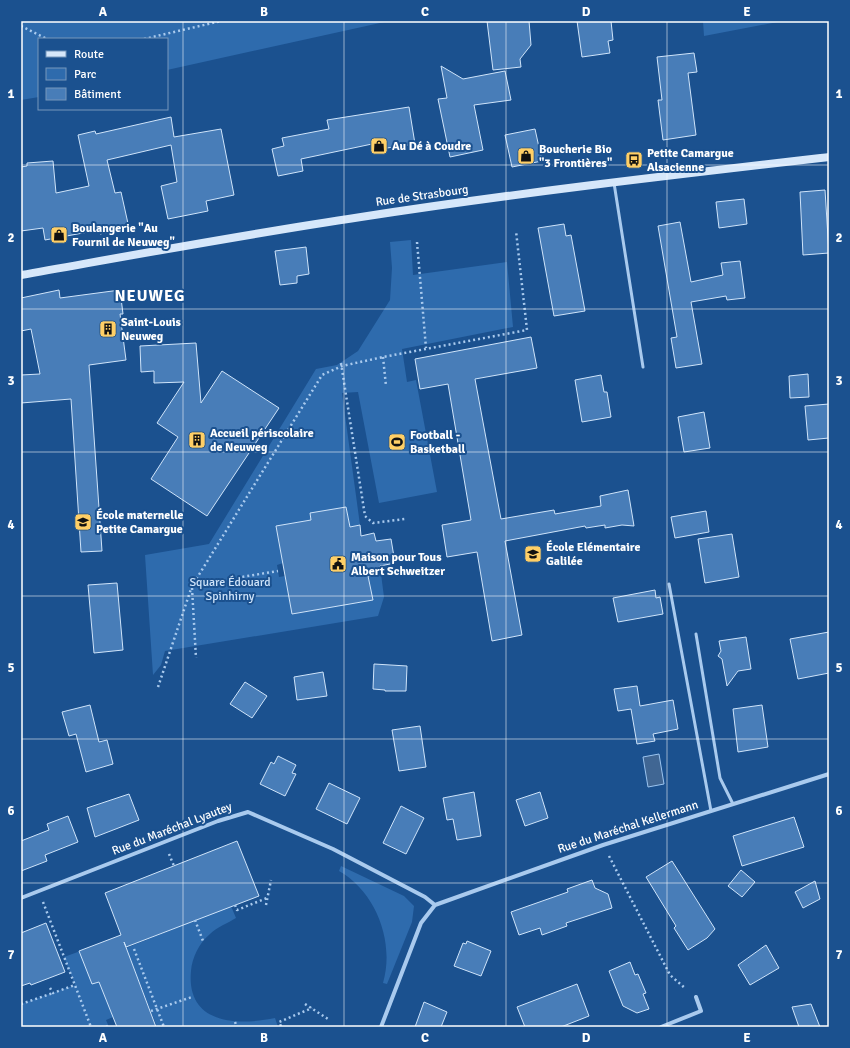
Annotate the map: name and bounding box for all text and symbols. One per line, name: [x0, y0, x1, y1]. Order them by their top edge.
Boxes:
text: A: [99, 4, 108, 20]
text: B: [260, 4, 268, 20]
text: C: [421, 4, 429, 20]
text: D: [582, 4, 591, 20]
text: E: [743, 4, 751, 20]
legend: [38, 38, 168, 110]
text: Route: [74, 47, 104, 62]
text: Parc: [74, 67, 97, 82]
text: 1: [7, 86, 15, 102]
text: 1: [835, 86, 843, 102]
text: Bâtiment: [74, 87, 121, 102]
shop icon: Au Dé à Coudre: [369, 136, 389, 156]
place label: Au Dé à Coudre: [392, 139, 471, 154]
place label: Boucherie Bio "3 Frontières": [539, 142, 612, 171]
shop icon: Boucherie Bio "3 Frontières": [516, 146, 536, 166]
place label: Petite Camargue Alsacienne: [647, 146, 734, 175]
bus stop icon: Petite Camargue Alsacienne: [624, 150, 644, 170]
street label: Rue de Strasbourg: [375, 182, 469, 210]
place label: Boulangerie "Au Fournil de Neuweg": [72, 221, 175, 250]
shop icon: Boulangerie "Au Fournil de Neuweg": [49, 225, 69, 245]
text: 2: [7, 230, 15, 246]
text: 2: [835, 230, 843, 246]
district label: NEUWEG: [114, 286, 186, 306]
place label: Saint-Louis Neuweg: [121, 315, 182, 344]
building icon: Saint-Louis Neuweg: [98, 319, 118, 339]
text: 3: [7, 373, 15, 389]
text: 3: [835, 373, 843, 389]
place label: Accueil périscolaire de Neuweg: [210, 426, 314, 455]
place label: Football - Basketball: [410, 428, 466, 457]
building icon: Accueil périscolaire de Neuweg: [187, 430, 207, 450]
sports icon: Football - Basketball: [387, 432, 407, 452]
place label: École maternelle Petite Camargue: [96, 508, 184, 537]
school or university icon: École maternelle Petite Camargue: [73, 512, 93, 532]
text: 4: [7, 517, 15, 533]
text: 4: [835, 517, 843, 533]
place label: École Elémentaire Galilée: [546, 540, 640, 569]
school or university icon: École Elémentaire Galilée: [523, 544, 543, 564]
place label: Maison pour Tous Albert Schweitzer: [351, 550, 445, 579]
public building icon: Maison pour Tous Albert Schweitzer: [328, 554, 348, 574]
park label: Square Édouard Spinhirny: [189, 575, 271, 604]
text: 5: [7, 660, 15, 676]
text: 5: [835, 660, 843, 676]
street label: Rue du Maréchal Kellermann: [556, 797, 700, 857]
street label: Rue du Maréchal Lyautey: [110, 799, 235, 859]
text: 6: [7, 803, 15, 819]
text: 6: [835, 803, 843, 819]
text: 7: [7, 947, 15, 963]
text: 7: [835, 947, 843, 963]
text: A: [99, 1030, 108, 1046]
text: B: [260, 1030, 268, 1046]
text: C: [421, 1030, 429, 1046]
text: D: [582, 1030, 591, 1046]
text: E: [743, 1030, 751, 1046]

